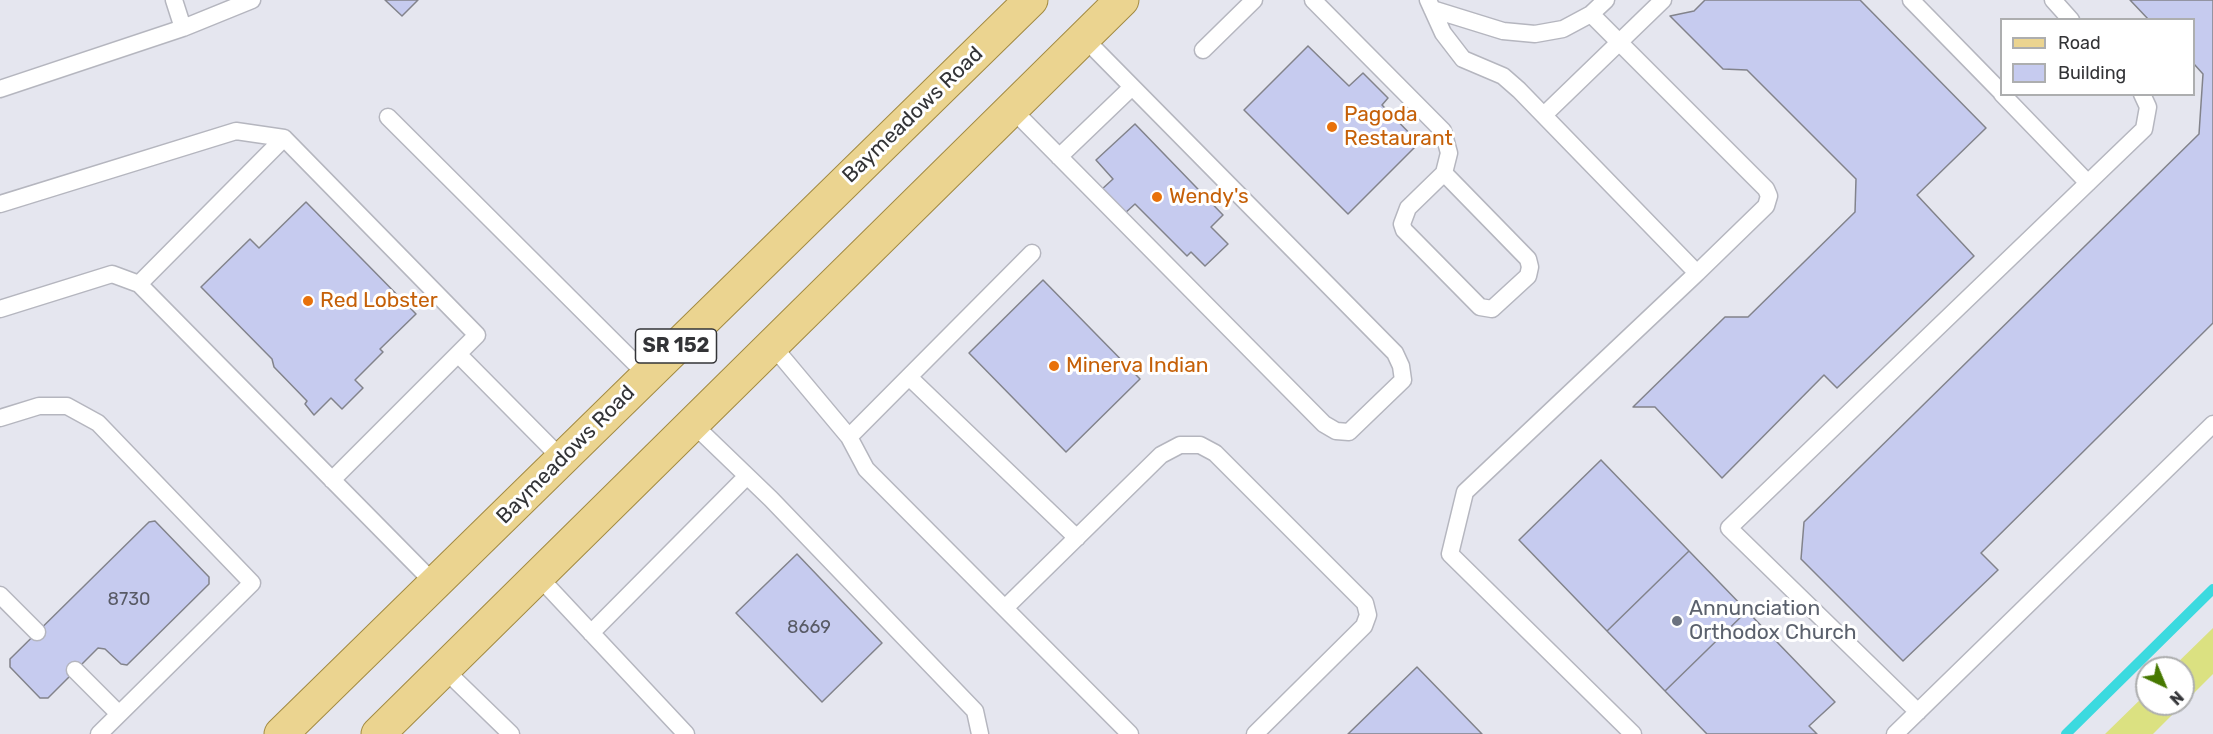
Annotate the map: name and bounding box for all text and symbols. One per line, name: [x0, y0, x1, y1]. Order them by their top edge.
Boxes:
legend: [2000, 18, 2195, 96]
text: Road: [2058, 32, 2101, 54]
street label: Baymeadows Road: [838, 42, 988, 188]
text: Building: [2058, 62, 2126, 84]
place label: Pagoda Restaurant: [1344, 102, 1453, 152]
marker: Pagoda Restaurant: [1325, 120, 1339, 134]
place label: Wendy's: [1169, 184, 1249, 210]
marker: Wendy's: [1150, 190, 1164, 204]
place label: Red Lobster: [320, 288, 438, 314]
marker: Red Lobster: [301, 294, 315, 308]
road number: SR 152: [636, 329, 716, 363]
place label: Minerva Indian: [1066, 353, 1209, 379]
marker: Minerva Indian: [1047, 359, 1061, 373]
street label: Baymeadows Road: [492, 381, 640, 529]
house number: 8730: [108, 589, 150, 611]
place label: Annunciation Orthodox Church: [1689, 596, 1857, 646]
marker: Annunciation Orthodox Church: [1670, 614, 1684, 628]
house number: 8669: [787, 617, 831, 639]
north arrow: [2135, 656, 2195, 716]
text: N: [2166, 687, 2187, 709]

